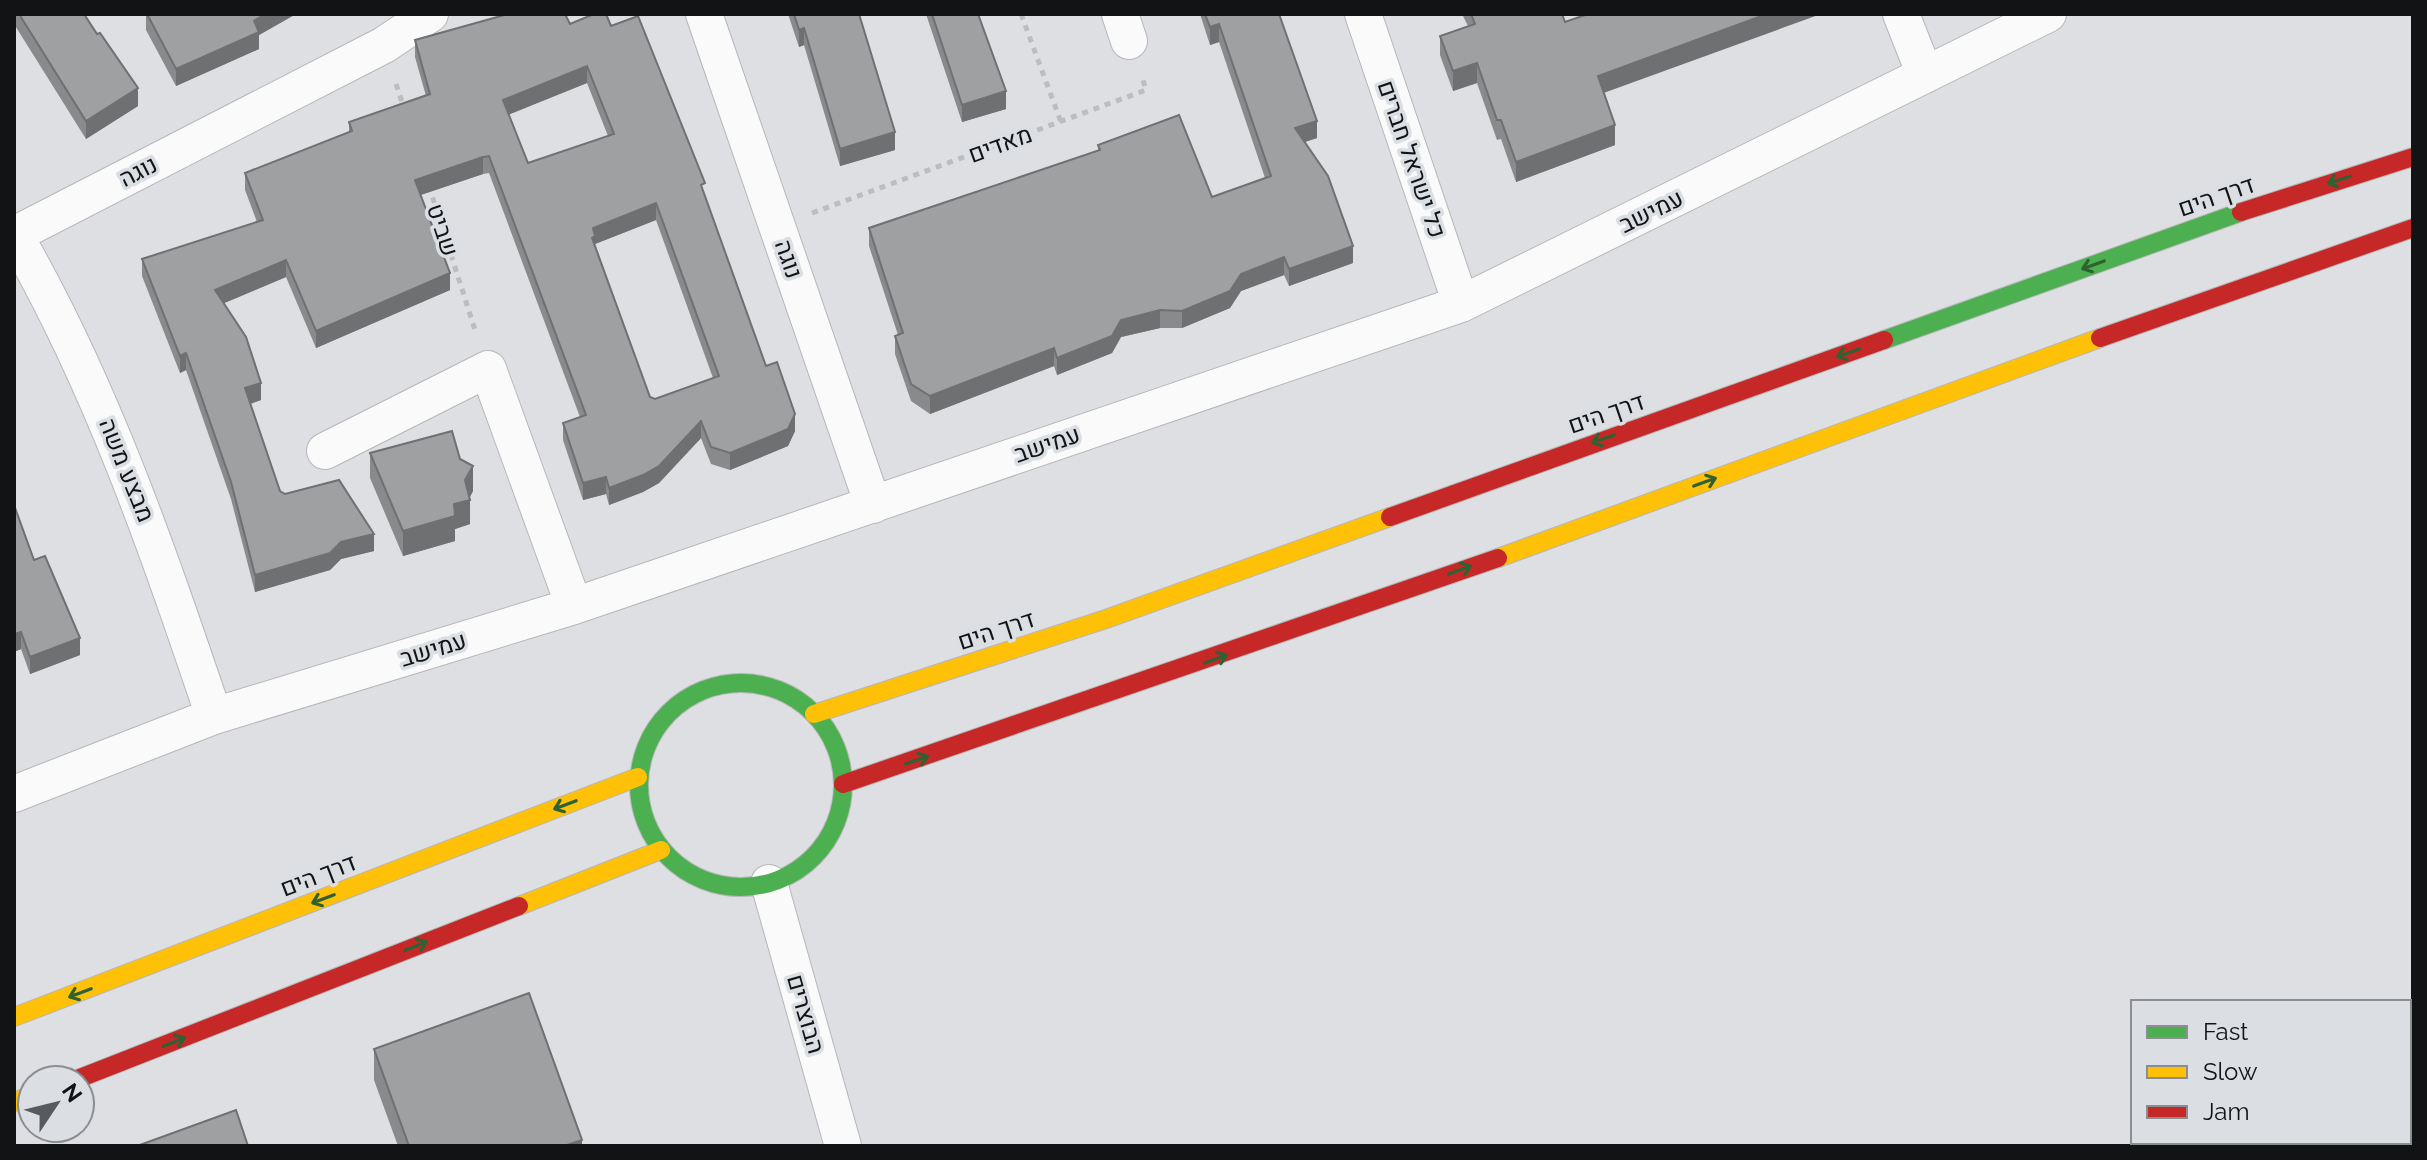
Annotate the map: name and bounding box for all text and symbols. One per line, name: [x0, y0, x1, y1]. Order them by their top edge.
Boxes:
street label: כל ישראל חברים: [1371, 76, 1453, 242]
street label: מאדים: [964, 119, 1036, 169]
street label: נוגה: [114, 149, 162, 193]
street label: דרך הים: [2174, 169, 2258, 223]
one-way arrow: [2326, 173, 2352, 188]
street label: עמישב: [1614, 183, 1688, 239]
street label: שביט: [421, 200, 465, 260]
street label: נוגה: [769, 236, 809, 282]
one-way arrow: [2081, 259, 2106, 273]
one-way arrow: [1836, 347, 1861, 362]
street label: דרך הים: [1564, 386, 1648, 440]
street label: מבצע משה: [93, 414, 161, 526]
street label: עמישב: [1010, 419, 1084, 469]
one-way arrow: [1591, 433, 1616, 448]
one-way arrow: [1692, 474, 1717, 489]
one-way arrow: [1448, 562, 1472, 576]
street label: דרך הים: [954, 604, 1038, 656]
street label: עמישב: [396, 625, 470, 673]
one-way arrow: [1203, 651, 1228, 665]
one-way arrow: [904, 752, 929, 767]
one-way arrow: [553, 799, 578, 813]
street label: דרך הים: [276, 847, 360, 903]
one-way arrow: [311, 893, 336, 907]
one-way arrow: [403, 938, 428, 952]
street label: הבוצרים: [781, 971, 831, 1057]
one-way arrow: [68, 987, 93, 1001]
legend: [2131, 1000, 2411, 1144]
text: Fast: [2203, 1017, 2248, 1046]
one-way arrow: [161, 1033, 186, 1048]
text: Slow: [2203, 1057, 2258, 1086]
north arrow: [16, 1064, 96, 1144]
text: N: [57, 1078, 88, 1107]
text: Jam: [2203, 1097, 2249, 1126]

